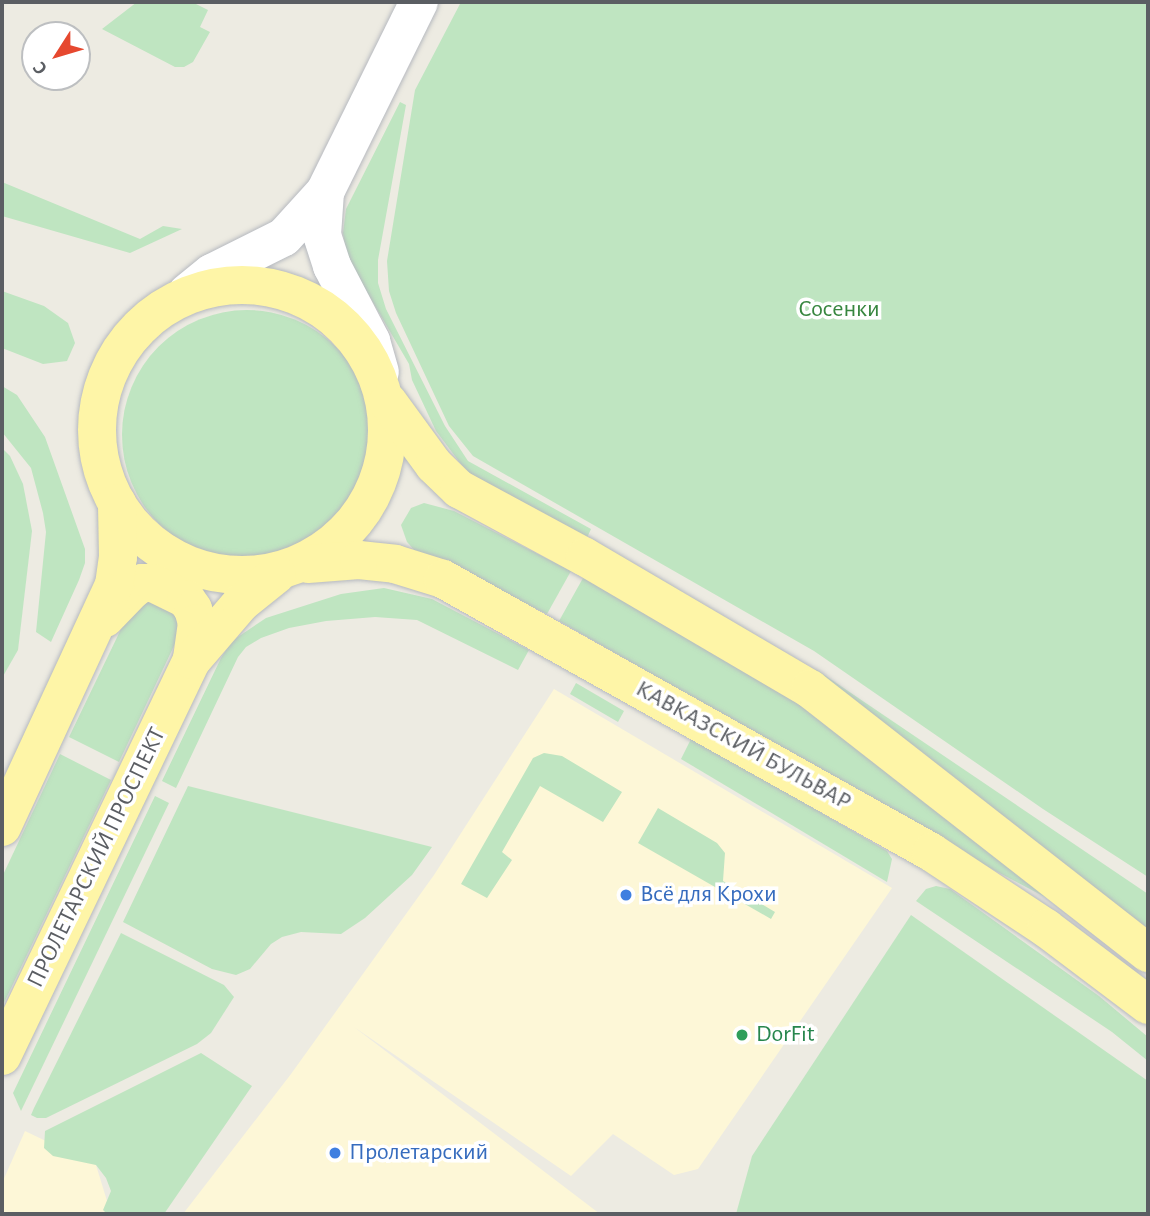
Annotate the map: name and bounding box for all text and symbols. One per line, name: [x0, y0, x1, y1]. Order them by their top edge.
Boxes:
north arrow: [21, 21, 91, 91]
text: С: [30, 58, 51, 78]
park label: Сосенки: [798, 296, 880, 324]
street label: КАВКАЗСКИЙ БУЛЬВАР: [630, 675, 856, 817]
street label: ПРОЛЕТАРСКИЙ ПРОСПЕКТ: [21, 723, 173, 993]
place label: Всё для Крохи: [640, 881, 777, 909]
marker: Всё для Крохи: [618, 887, 634, 903]
place label: DorFit: [756, 1021, 814, 1049]
marker: DorFit: [734, 1027, 750, 1043]
place label: Пролетарский: [349, 1139, 488, 1167]
marker: Пролетарский: [327, 1145, 343, 1161]

